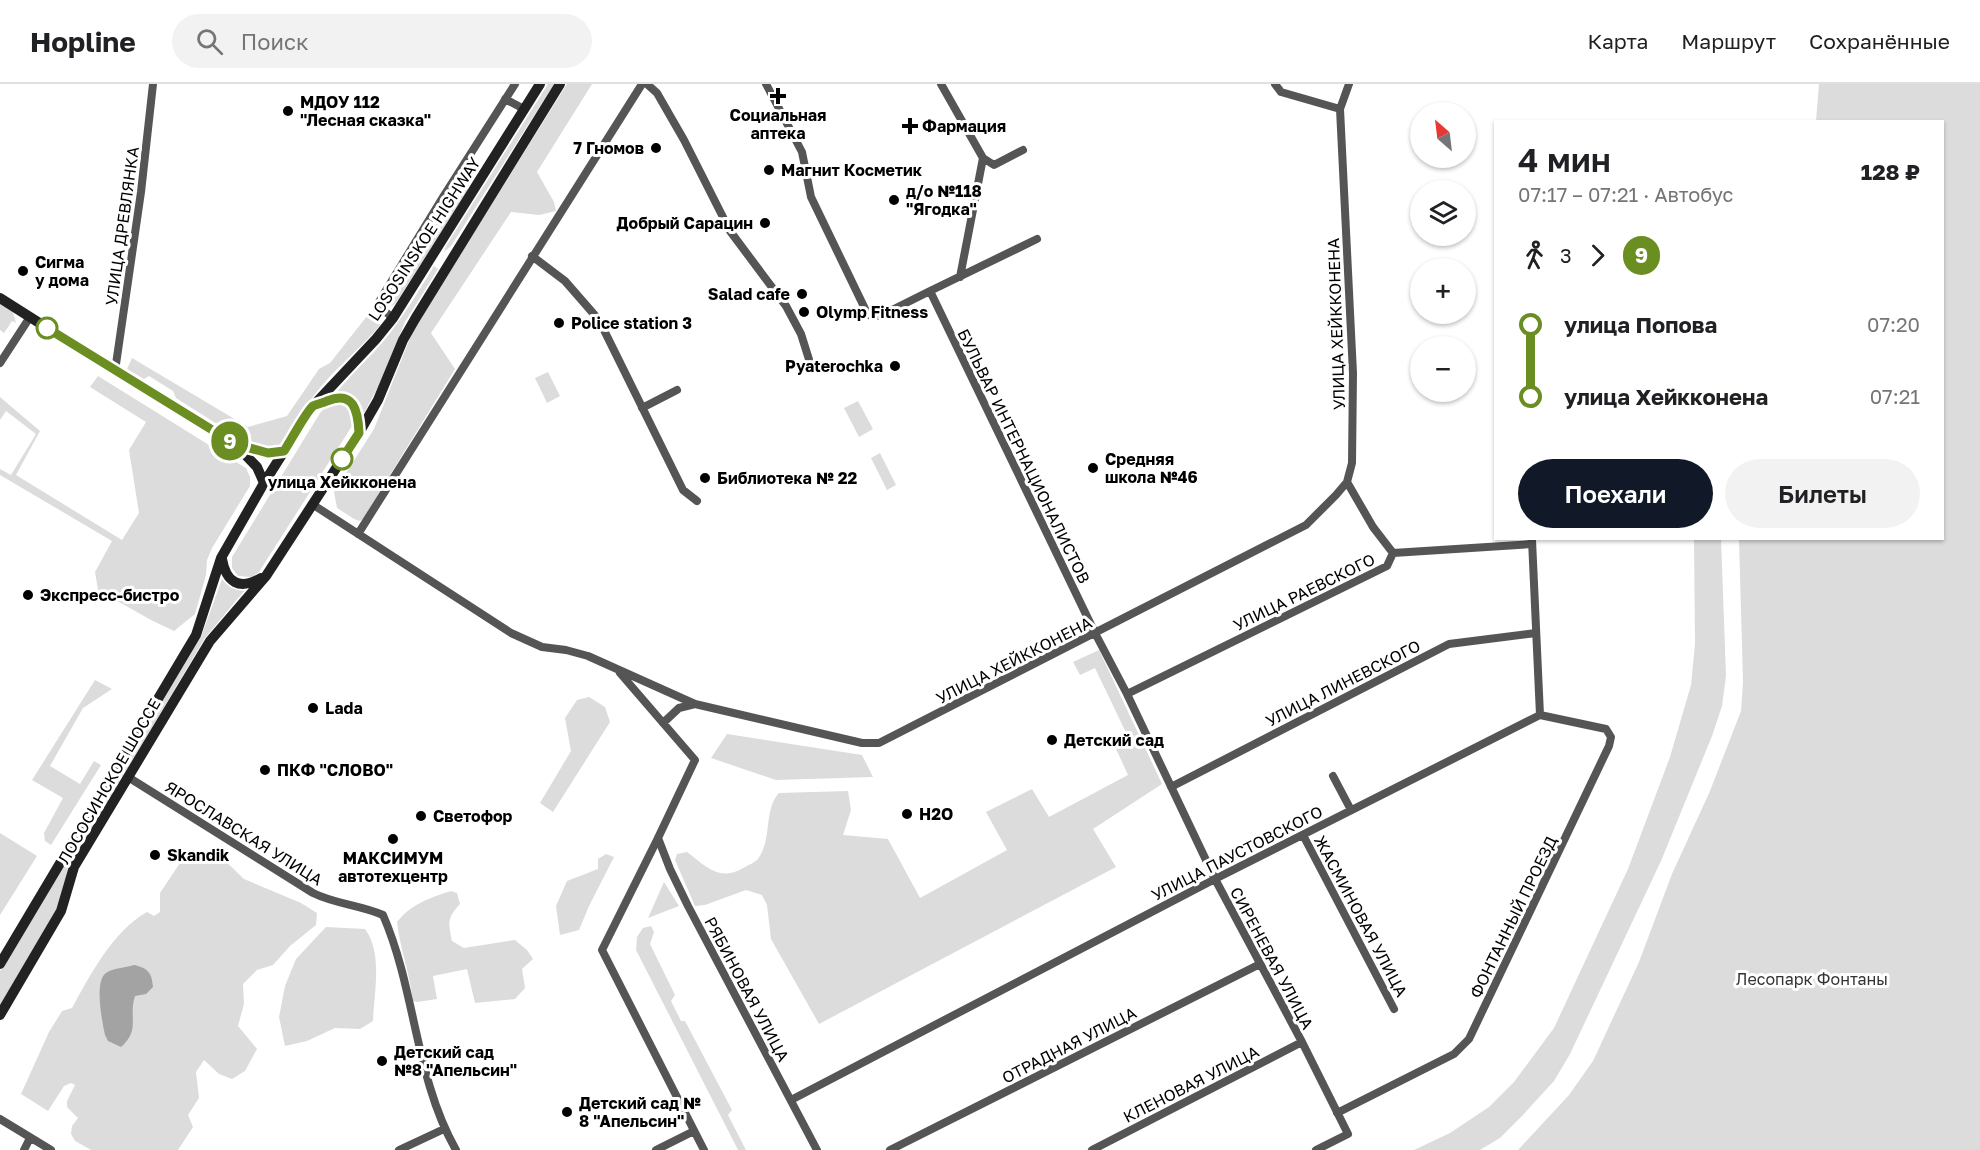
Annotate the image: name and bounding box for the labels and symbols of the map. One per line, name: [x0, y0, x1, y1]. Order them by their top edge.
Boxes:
marker: Социальная аптека: [771, 89, 785, 103]
place label: МДОУ 112 "Лесная сказка": [300, 92, 431, 130]
north arrow: [1410, 102, 1476, 168]
marker: МДОУ 112 "Лесная сказка": [281, 104, 295, 118]
place label: Социальная аптека: [730, 105, 826, 143]
place label: Фармация: [922, 116, 1006, 136]
marker: Фармация: [903, 119, 917, 133]
place label: 7 Гномов: [573, 138, 644, 158]
marker: 7 Гномов: [649, 141, 663, 155]
street label: УЛИЦА ДРЕВЛЯНКА: [101, 145, 143, 307]
street label: LOSOSINSKOE HIGHWAY: [364, 153, 485, 324]
place label: Магнит Косметик: [781, 160, 923, 180]
marker: Магнит Косметик: [762, 163, 776, 177]
place label: д/о №118 "Ягодка": [906, 181, 982, 219]
marker: д/о №118 "Ягодка": [887, 193, 901, 207]
place label: Добрый Сарацин: [617, 213, 753, 233]
marker: Добрый Сарацин: [758, 216, 772, 230]
street label: УЛИЦА ХЕЙККОНЕНА: [1323, 237, 1349, 410]
place label: Сигма у дома: [35, 252, 89, 290]
marker: Сигма у дома: [16, 264, 30, 278]
place label: Salad cafe: [708, 284, 790, 304]
marker: Salad cafe: [795, 287, 809, 301]
place label: Olymp Fitness: [816, 302, 928, 322]
marker: Olymp Fitness: [797, 305, 811, 319]
place label: Police station 3: [571, 313, 692, 333]
marker: Police station 3: [552, 316, 566, 330]
unlabelled marker: [36, 317, 58, 339]
street label: БУЛЬВАР ИНТЕРНАЦИОНАЛИСТОВ: [953, 325, 1095, 587]
place label: Pyaterochka: [785, 356, 883, 376]
marker: Pyaterochka: [888, 359, 902, 373]
line badge: 9: [210, 422, 250, 460]
marker: улица Хейкконена: [331, 448, 353, 470]
place label: Средняя школа №46: [1105, 449, 1198, 487]
marker: Средняя школа №46: [1086, 461, 1100, 475]
place label: Библиотека № 22: [717, 468, 857, 488]
marker: Библиотека № 22: [698, 471, 712, 485]
place label: улица Хейкконена: [268, 472, 416, 492]
street label: УЛИЦА РАЕВСКОГО: [1230, 549, 1378, 635]
place label: Экспресс-бистро: [40, 585, 180, 605]
marker: Экспресс-бистро: [21, 588, 35, 602]
street label: УЛИЦА ХЕЙККОНЕНА: [933, 612, 1095, 708]
street label: УЛИЦА ЛИНЕВСКОГО: [1262, 635, 1424, 731]
street label: ЛОСОСИНСКОЕ ШОССЕ: [53, 695, 165, 867]
place label: Lada: [325, 698, 363, 718]
marker: Lada: [306, 701, 320, 715]
place label: Детский сад: [1064, 730, 1164, 750]
marker: Детский сад: [1045, 733, 1059, 747]
place label: ПКФ "СЛОВО": [277, 760, 393, 780]
marker: ПКФ "СЛОВО": [258, 763, 272, 777]
street label: ЯРОСЛАВСКАЯ УЛИЦА: [162, 776, 327, 890]
street label: УЛИЦА ПАУСТОВСКОГО: [1148, 801, 1326, 905]
place label: H2O: [919, 804, 953, 824]
place label: Светофор: [433, 806, 513, 826]
marker: H2O: [900, 807, 914, 821]
marker: Светофор: [414, 809, 428, 823]
marker: МАКСИМУМ автотехцентр: [386, 832, 400, 846]
street label: ЖАСМИНОВАЯ УЛИЦА: [1310, 832, 1412, 1000]
street label: ФОНТАННЫЙ ПРОЕЗД: [1465, 832, 1561, 1001]
place label: Skandik: [167, 845, 230, 865]
marker: Skandik: [148, 848, 162, 862]
place label: МАКСИМУМ автотехцентр: [338, 848, 448, 886]
street label: СИРЕНЕВАЯ УЛИЦА: [1226, 884, 1318, 1033]
street label: РЯБИНОВАЯ УЛИЦА: [700, 913, 794, 1065]
park label: Лесопарк Фонтаны: [1736, 969, 1888, 989]
street label: ОТРАДНАЯ УЛИЦА: [998, 1002, 1140, 1088]
street label: КЛЕНОВАЯ УЛИЦА: [1120, 1041, 1262, 1127]
place label: Детский сад №8 "Апельсин": [394, 1042, 517, 1080]
marker: Детский сад №8 "Апельсин": [375, 1054, 389, 1068]
place label: Детский сад № 8 "Апельсин": [579, 1093, 701, 1131]
marker: Детский сад № 8 "Апельсин": [560, 1105, 574, 1119]

